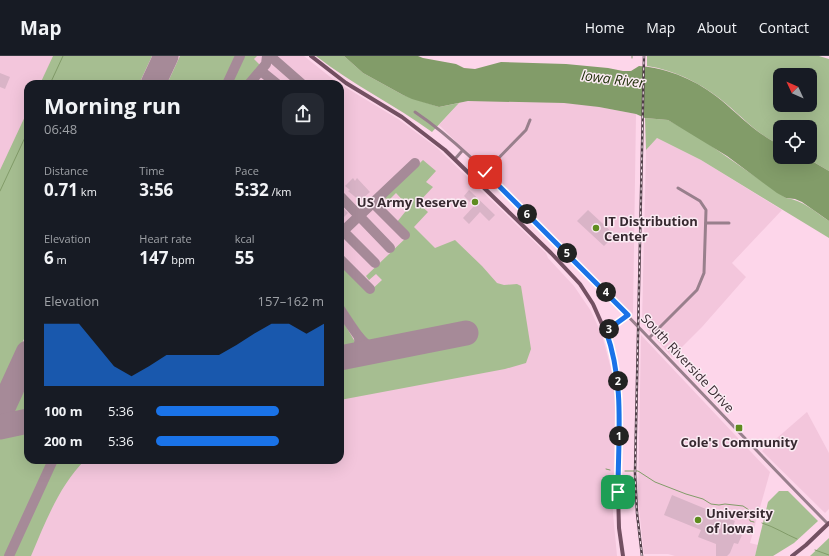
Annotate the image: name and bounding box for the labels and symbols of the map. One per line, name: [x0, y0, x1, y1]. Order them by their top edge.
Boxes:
water label: Iowa River: [580, 65, 646, 92]
north arrow: [773, 68, 817, 112]
pin: [468, 155, 502, 189]
place label: US Army Reserve: [357, 193, 467, 211]
marker: US Army Reserve: [470, 197, 480, 207]
pin: 6: [517, 204, 537, 224]
place label: IT Distribution Center: [604, 212, 698, 245]
marker: IT Distribution Center: [591, 223, 601, 233]
pin: 5: [557, 243, 577, 263]
pin: 4: [596, 282, 616, 302]
street label: South Riverside Drive: [637, 310, 739, 416]
pin: 3: [599, 319, 619, 339]
pin: 2: [608, 371, 628, 391]
marker: Cole's Community: [734, 423, 744, 433]
pin: 1: [609, 426, 629, 446]
place label: Cole's Community: [680, 433, 798, 451]
pin: [601, 475, 635, 509]
place label: University of Iowa: [706, 504, 773, 537]
marker: University of Iowa: [693, 515, 703, 525]

